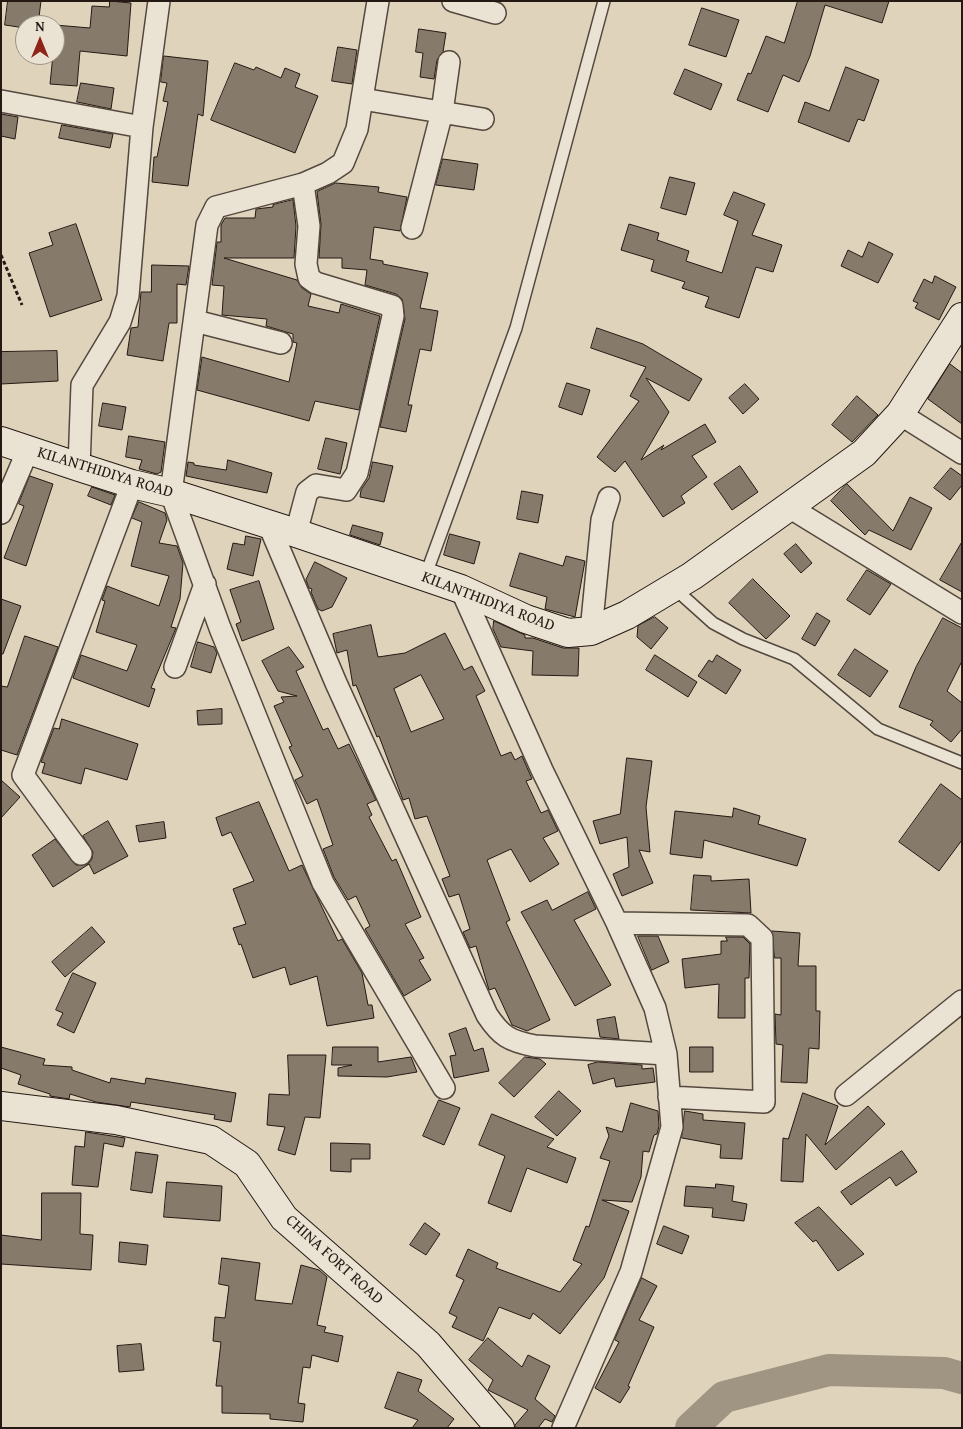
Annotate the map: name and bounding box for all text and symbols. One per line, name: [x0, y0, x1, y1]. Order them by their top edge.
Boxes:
north arrow: [15, 15, 65, 65]
text: N: [35, 16, 45, 36]
street label: KILANTHIDIYA ROAD: [35, 443, 175, 503]
street label: KILANTHIDIYA ROAD: [419, 568, 557, 636]
street label: CHINA FORT ROAD: [281, 1211, 387, 1309]

